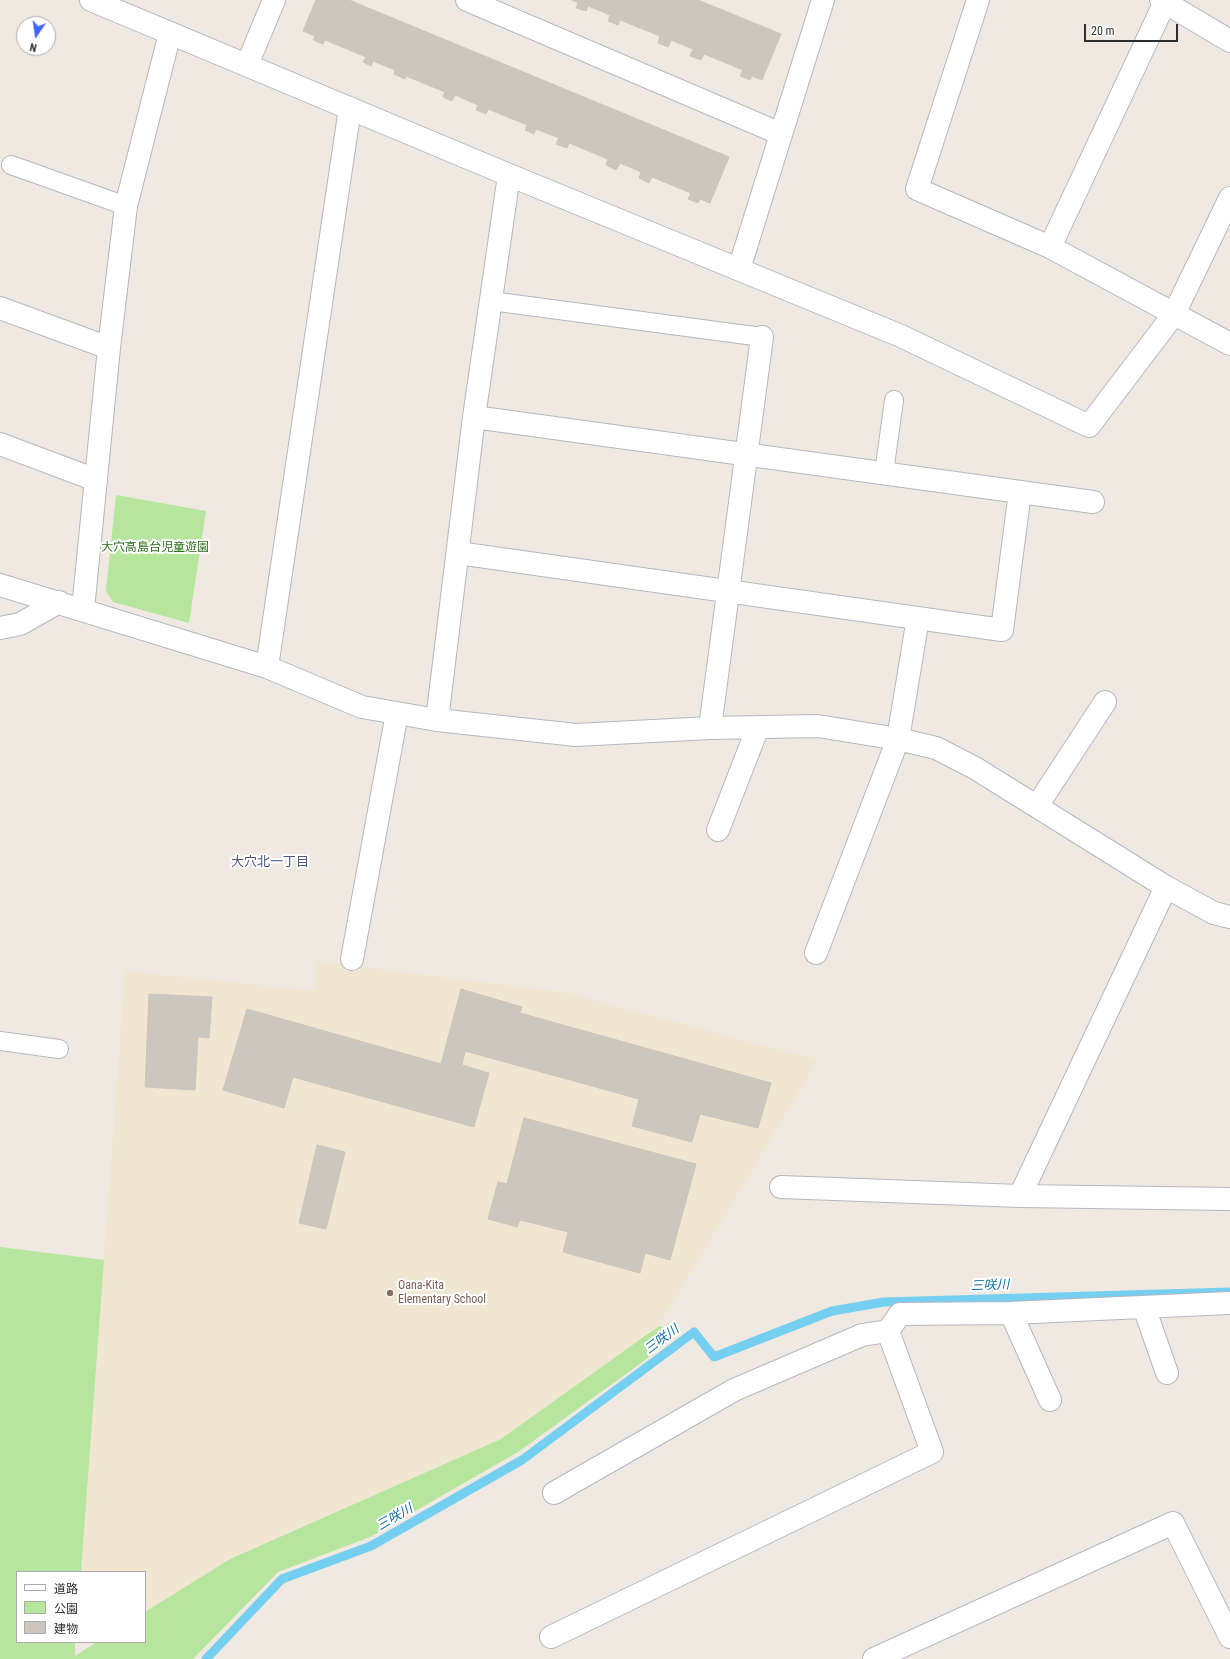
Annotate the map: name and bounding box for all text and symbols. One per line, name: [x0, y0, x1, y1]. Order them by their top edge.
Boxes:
north arrow: [16, 16, 56, 56]
scale bar: [1086, 16, 1180, 42]
text: 20 m: [1091, 24, 1115, 38]
text: N: [29, 40, 38, 54]
park label: 大穴高島台児童遊園: [101, 541, 209, 555]
district label: 大穴北一丁目: [231, 855, 309, 871]
water label: 三咲川: [970, 1278, 1010, 1294]
place label: Oana-Kita Elementary School: [398, 1279, 486, 1307]
marker: Oana-Kita Elementary School: [385, 1288, 395, 1298]
water label: 三咲川: [642, 1322, 682, 1358]
water label: 三咲川: [374, 1501, 416, 1535]
legend: [16, 1571, 146, 1643]
text: 道路: [54, 1582, 78, 1596]
text: 公園: [54, 1602, 78, 1616]
text: 建物: [54, 1622, 78, 1636]

